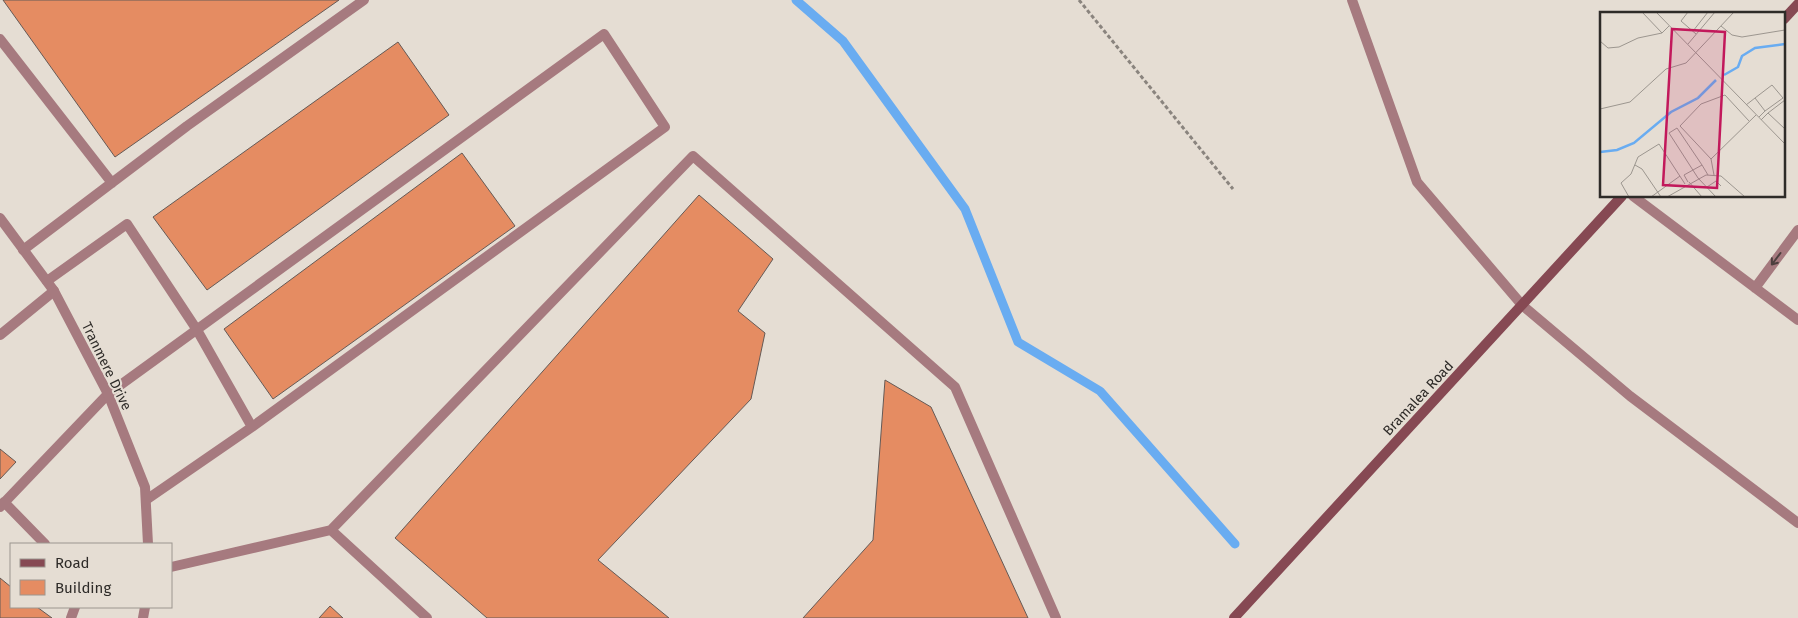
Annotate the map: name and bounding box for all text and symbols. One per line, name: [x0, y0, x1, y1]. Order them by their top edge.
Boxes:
inset map: [1600, 12, 1786, 198]
one-way arrow: [1771, 252, 1782, 265]
street label: Tranmere Drive: [78, 319, 135, 413]
street label: Bramalea Road: [1380, 358, 1457, 439]
legend: [10, 543, 172, 608]
text: Road: [55, 554, 90, 572]
text: Building: [55, 579, 111, 597]

